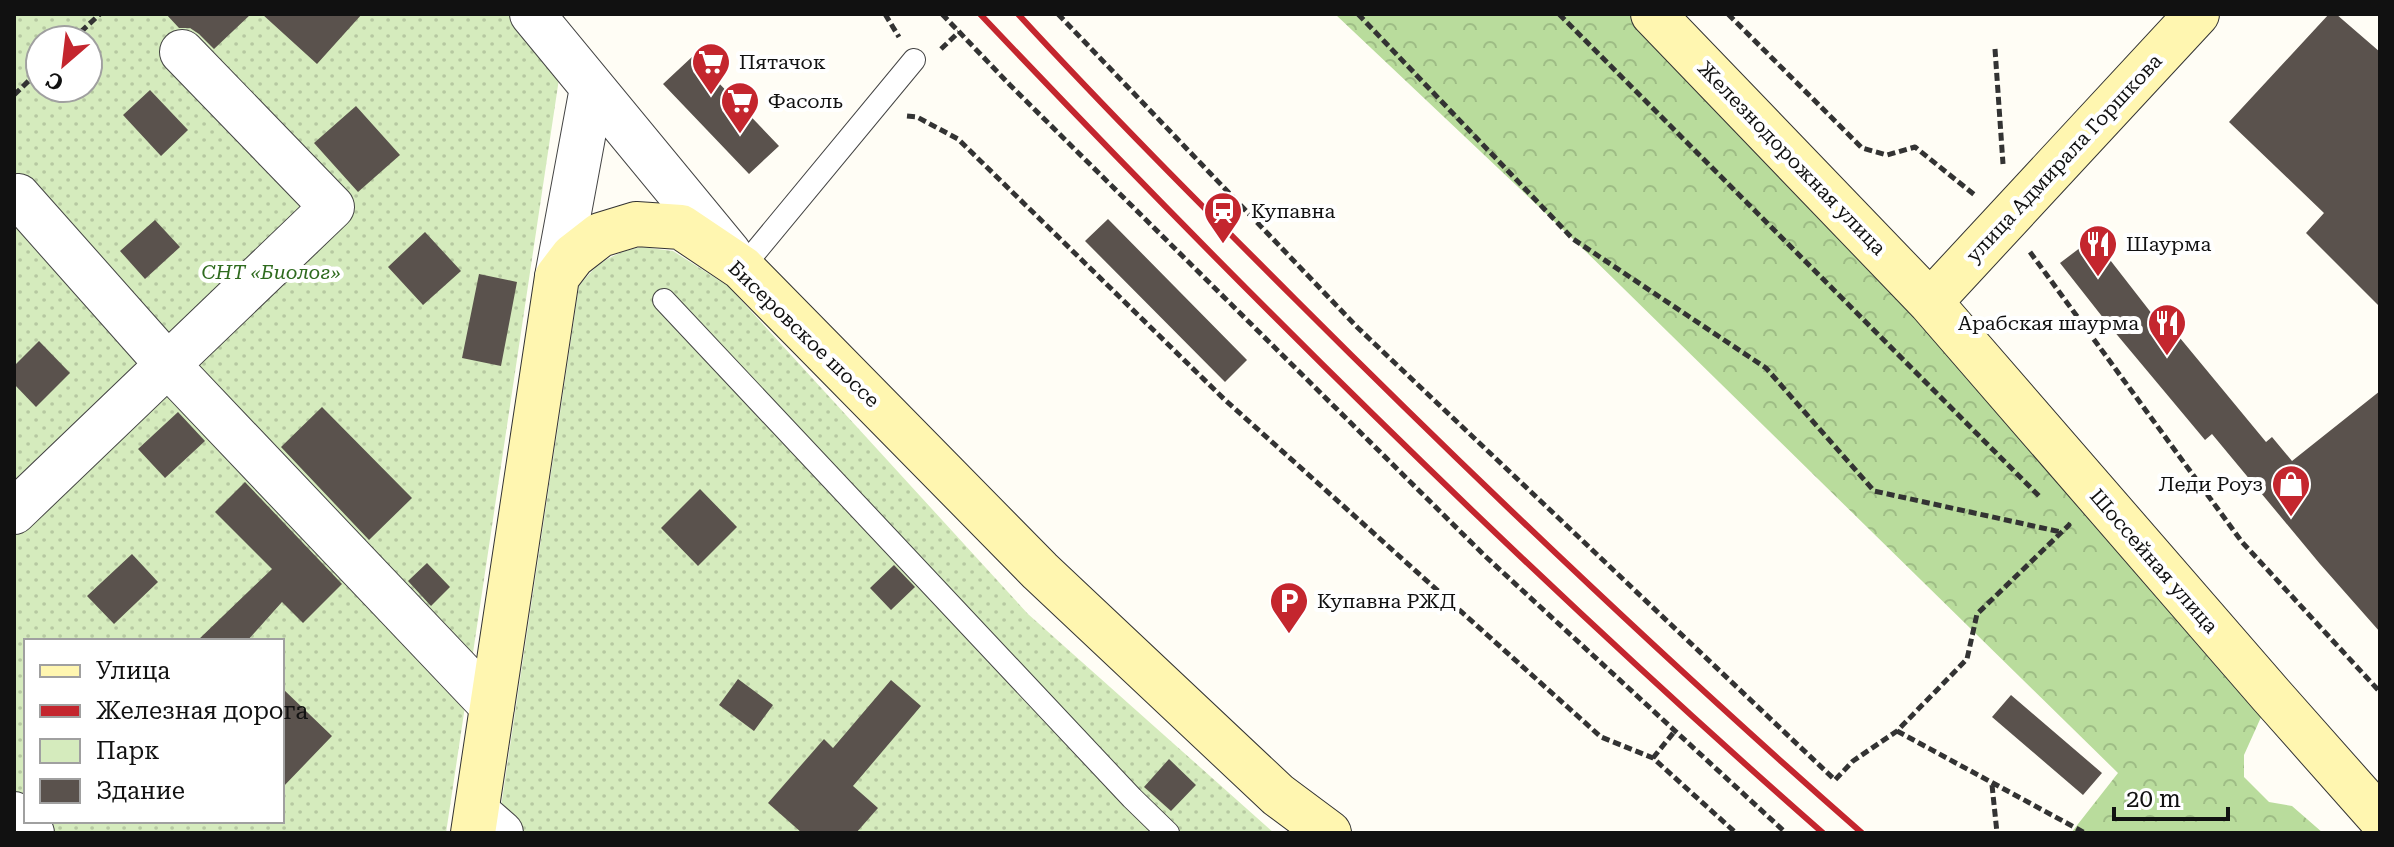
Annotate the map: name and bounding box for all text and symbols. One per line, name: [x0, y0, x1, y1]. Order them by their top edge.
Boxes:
north arrow: [24, 24, 104, 104]
supermarket icon: Пятачок: [690, 41, 732, 96]
street label: улица Адмирала Горшкова: [1961, 49, 2167, 267]
place label: Пятачок: [739, 50, 826, 74]
street label: Железнодорожная улица: [1693, 56, 1891, 260]
text: С: [42, 67, 68, 96]
supermarket icon: Фасоль: [719, 80, 761, 135]
place label: Фасоль: [768, 89, 843, 113]
station icon: Купавна: [1202, 190, 1244, 245]
place label: Купавна: [1251, 199, 1336, 223]
restaurant icon: Шаурма: [2077, 223, 2119, 278]
place label: Шаурма: [2126, 232, 2211, 256]
street label: Бисеровское шоссе: [724, 256, 884, 412]
park label: СНТ «Биолог»: [201, 260, 341, 284]
restaurant icon: Арабская шаурма: [2146, 302, 2188, 357]
place label: Арабская шаурма: [1958, 311, 2139, 335]
shop icon: Леди Роуз: [2270, 463, 2312, 518]
place label: Леди Роуз: [2159, 472, 2263, 496]
street label: Шоссейная улица: [2085, 484, 2223, 638]
parking icon: Купавна РЖД: [1268, 580, 1310, 635]
place label: Купавна РЖД: [1317, 589, 1456, 613]
legend: [24, 639, 284, 823]
text: Улица: [96, 657, 170, 685]
text: Железная дорога: [96, 697, 308, 725]
text: Парк: [96, 737, 159, 765]
scale bar: [2114, 771, 2228, 821]
text: Здание: [96, 777, 185, 805]
text: 20 m: [2126, 785, 2181, 813]

